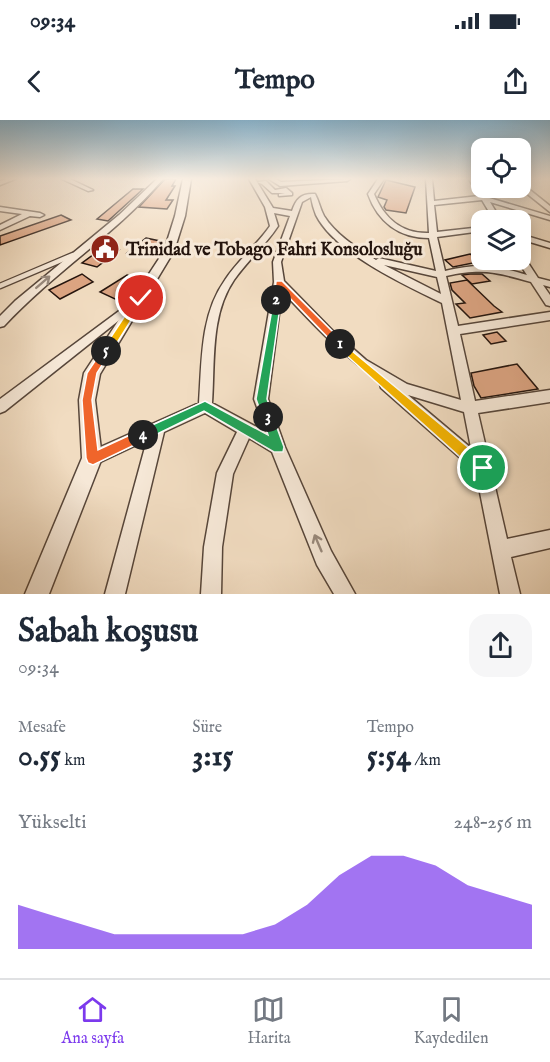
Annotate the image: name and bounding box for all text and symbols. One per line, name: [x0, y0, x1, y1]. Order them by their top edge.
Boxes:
text: 09:34: [30, 7, 75, 35]
text: Tempo: [235, 64, 315, 98]
icon: back: [18, 65, 51, 98]
icon: share: [499, 65, 532, 98]
map controls: [471, 138, 531, 270]
button: locate: [471, 138, 531, 198]
button: layers: [471, 210, 531, 270]
public building icon: Trinidad ve Tobago Fahri Konsolosluğu: [89, 233, 121, 265]
place label: Trinidad ve Tobago Fahri Konsolosluğu: [125, 239, 423, 262]
pin: [115, 272, 166, 323]
one-way arrow: [34, 276, 50, 290]
icon: check: [124, 281, 157, 314]
pin: 2: [261, 285, 291, 315]
text: 2: [272, 290, 280, 310]
pin: 1: [325, 329, 355, 359]
text: 1: [337, 334, 343, 354]
pin: 5: [91, 336, 121, 366]
text: 5: [103, 341, 109, 361]
pin: 3: [253, 402, 283, 432]
text: 3: [265, 407, 271, 427]
pin: 4: [128, 420, 158, 450]
text: 4: [139, 425, 147, 445]
pin: [457, 442, 508, 493]
icon: arrive: [466, 451, 499, 484]
one-way arrow: [312, 534, 323, 552]
text: Sabah koşusu: [18, 611, 198, 653]
button: share: [469, 614, 532, 677]
text: 09:34: [18, 655, 59, 680]
text: Mesafe: [18, 718, 66, 738]
text: Süre: [192, 718, 222, 738]
text: Tempo: [367, 718, 414, 738]
text: 0.55: [18, 738, 61, 776]
text: 3:15: [192, 738, 234, 776]
text: 5:54: [367, 738, 411, 776]
text: km: [61, 751, 85, 771]
text: /km: [411, 751, 441, 771]
text: Yükselti: [18, 810, 87, 835]
text: 248–256 m: [454, 810, 532, 835]
tab: Ana sayfa: [62, 993, 124, 1049]
tab: Harita: [247, 993, 291, 1049]
tab: Kaydedilen: [414, 993, 488, 1049]

